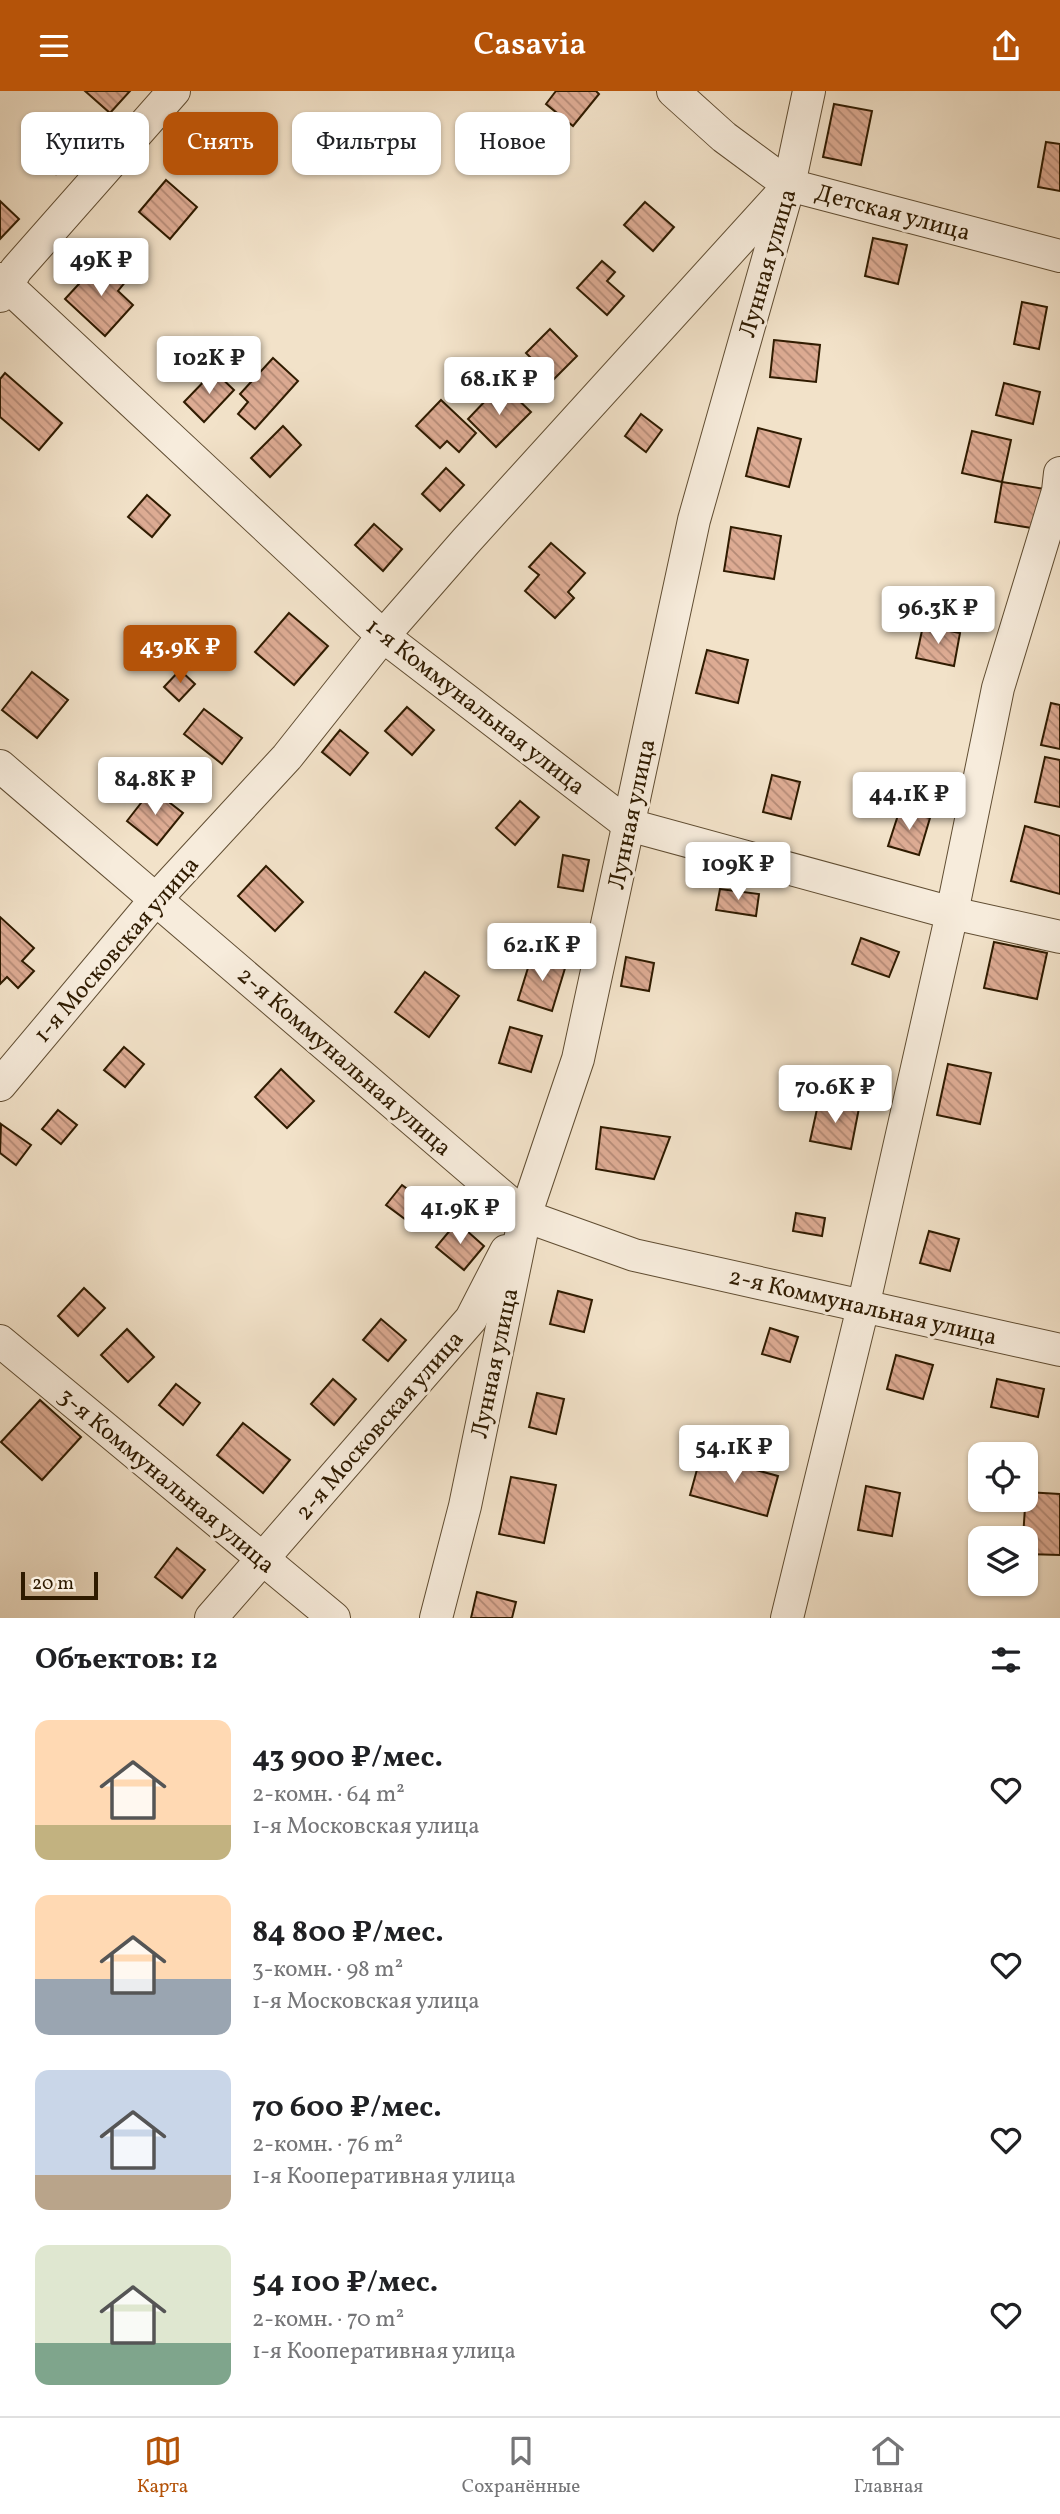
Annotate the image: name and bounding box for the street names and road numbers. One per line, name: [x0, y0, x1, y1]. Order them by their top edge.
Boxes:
street label: Детская улица: [811, 177, 974, 251]
street label: Лунная улица: [731, 185, 806, 342]
street label: 1-я Коммунальная улица: [358, 611, 592, 804]
street label: Лунная улица: [600, 736, 665, 893]
street label: 1-я Московская улица: [27, 850, 208, 1051]
street label: 2-я Коммунальная улица: [229, 960, 458, 1165]
street label: 2-я Коммунальная улица: [725, 1260, 1000, 1355]
street label: Лунная улица: [463, 1285, 528, 1442]
street label: 2-я Московская улица: [288, 1324, 473, 1529]
street label: 3-я Коммунальная улица: [50, 1380, 282, 1583]

